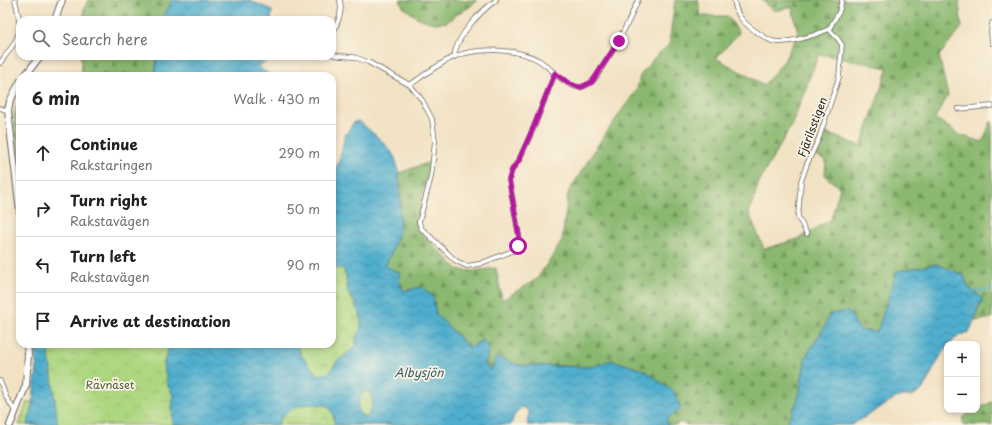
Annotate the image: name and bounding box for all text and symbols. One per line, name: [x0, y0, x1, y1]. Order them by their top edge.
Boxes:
search box: [16, 16, 336, 60]
icon: search: [30, 27, 52, 49]
text: Search here: [62, 27, 148, 50]
route end: [610, 32, 628, 50]
text: 6 min: [32, 85, 80, 111]
text: Walk · 430 m: [233, 89, 320, 108]
street label: Fjärilsstigen: [793, 95, 831, 159]
text: Continue: [70, 132, 138, 155]
icon: ahead: [32, 142, 54, 164]
text: 290 m: [279, 143, 320, 162]
text: Rakstaringen: [70, 155, 153, 174]
text: Turn right: [70, 188, 147, 211]
icon: right: [32, 198, 54, 220]
text: 50 m: [286, 199, 320, 218]
text: Rakstavägen: [70, 211, 150, 230]
route start: [509, 237, 527, 255]
text: Turn left: [70, 244, 136, 267]
icon: left: [32, 254, 54, 276]
text: 90 m: [287, 255, 320, 274]
text: Rakstavägen: [70, 267, 150, 286]
text: Arrive at destination: [70, 309, 231, 332]
icon: arrive: [32, 310, 54, 332]
map controls: [944, 341, 980, 413]
button: +: [944, 341, 980, 377]
water label: Albysjön: [395, 363, 444, 381]
park label: Rävnäset: [86, 376, 135, 393]
button: −: [944, 377, 980, 413]

